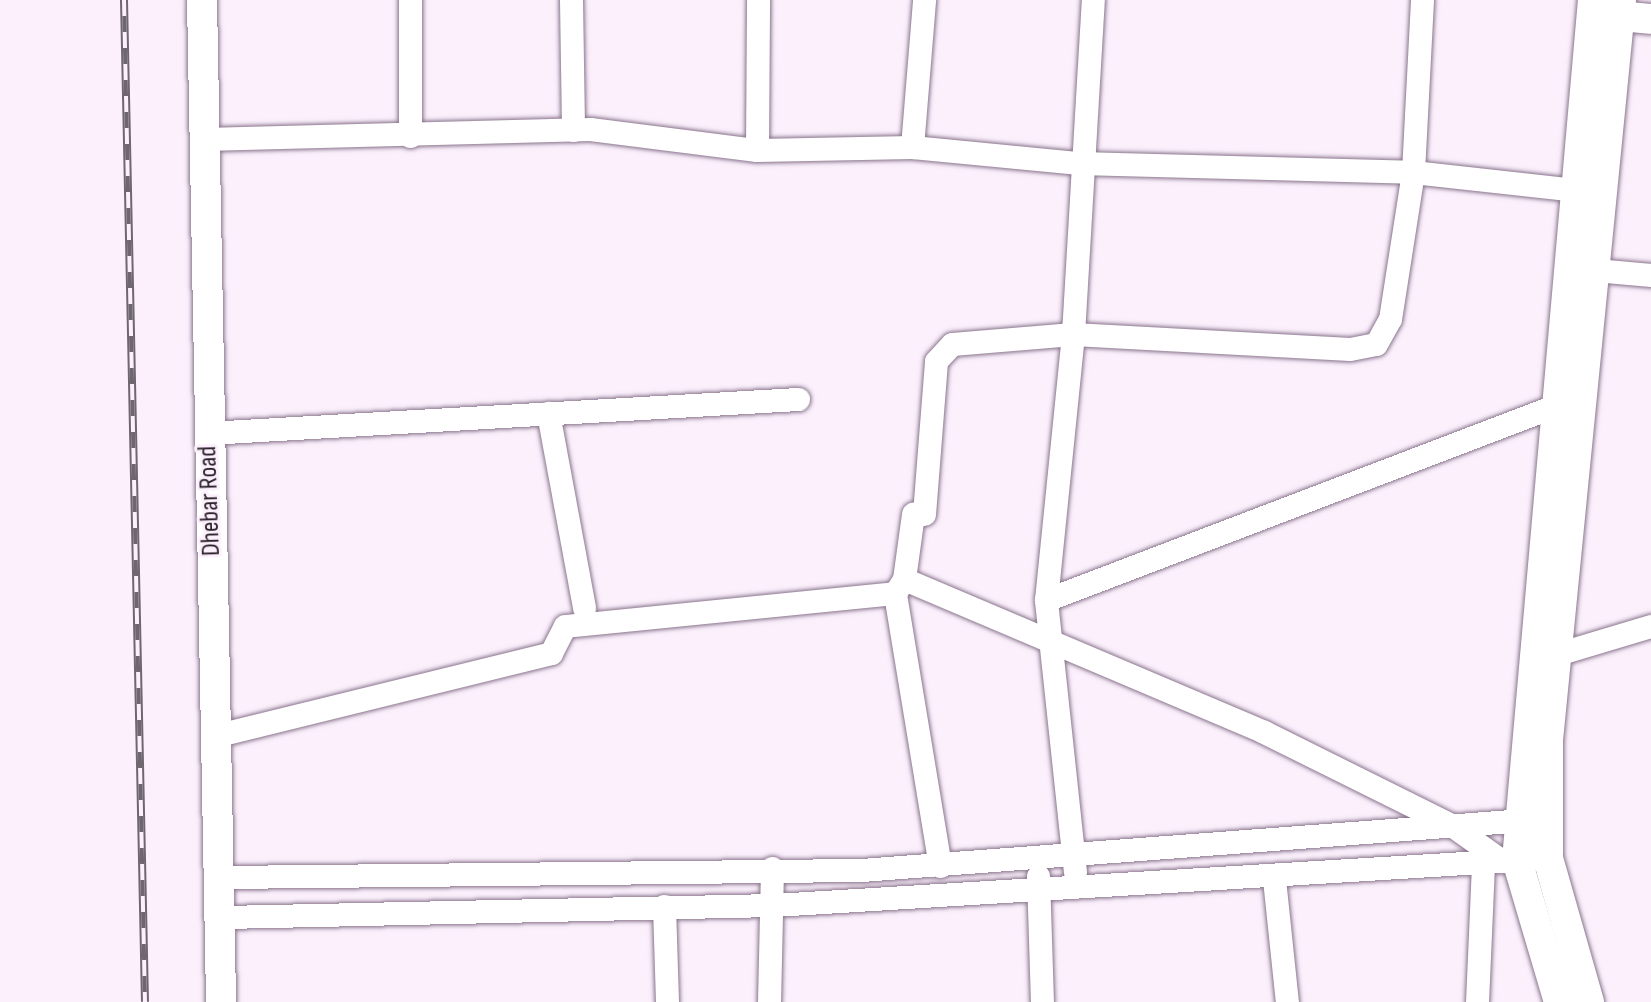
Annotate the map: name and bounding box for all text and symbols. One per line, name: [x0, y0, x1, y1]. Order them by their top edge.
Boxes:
street label: Dhebar Road: [192, 445, 228, 557]

